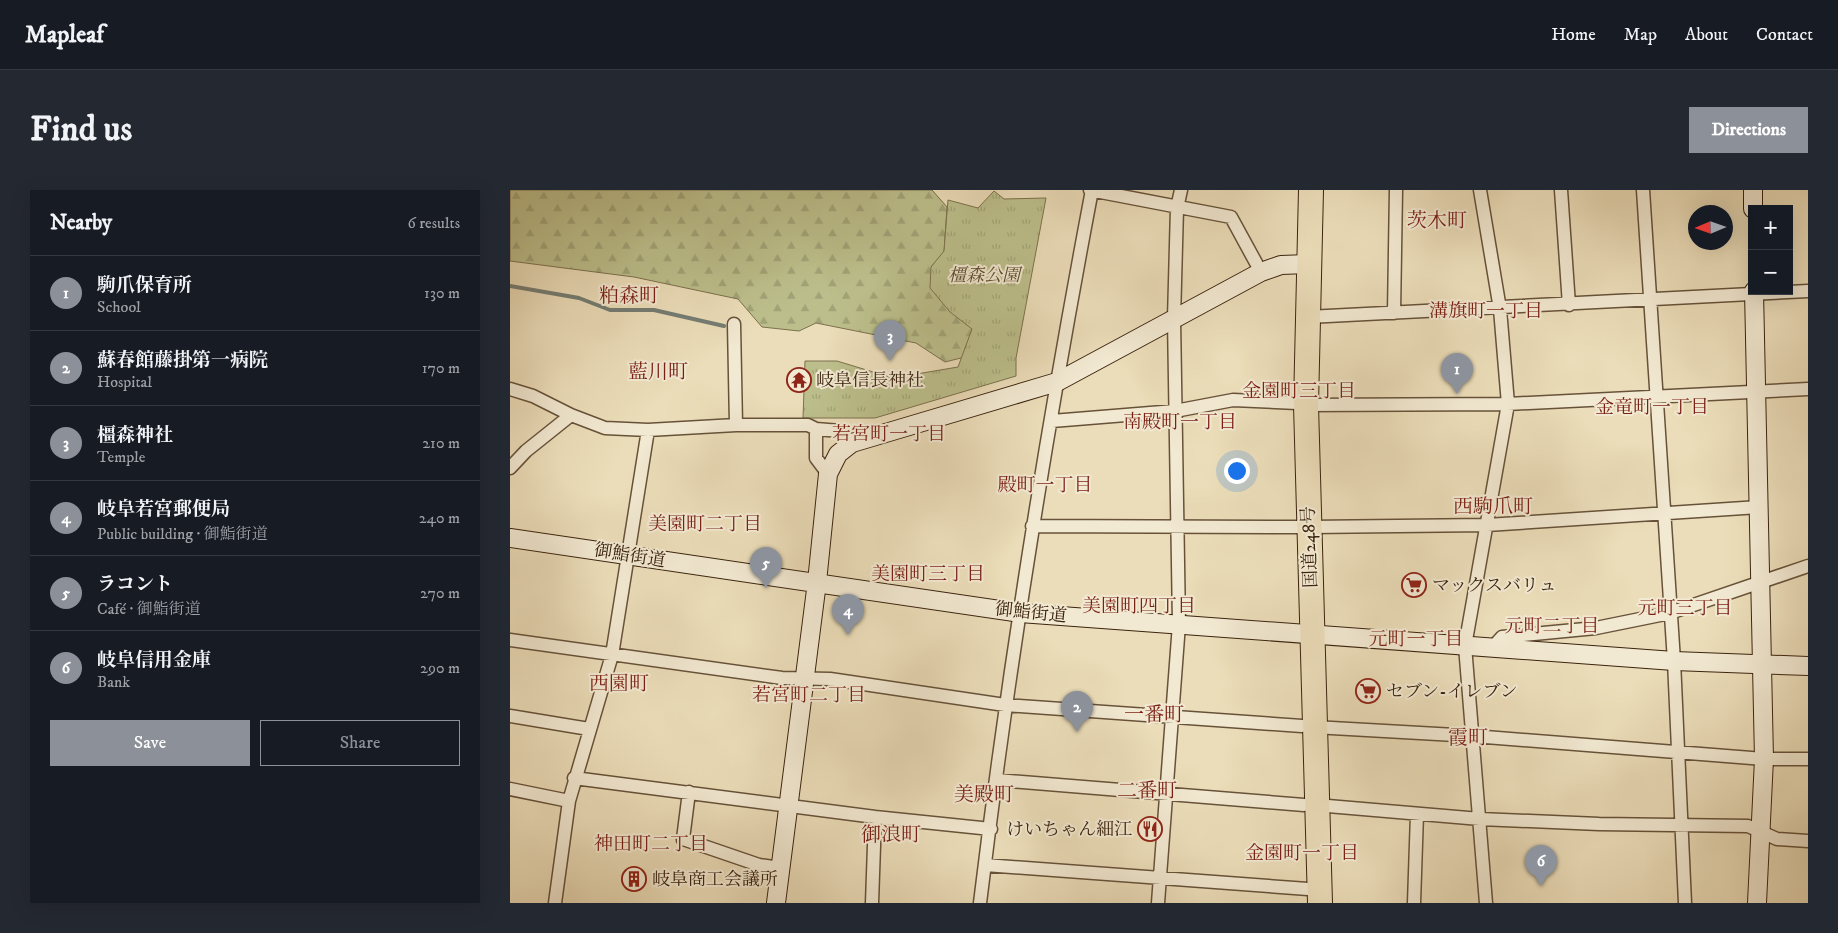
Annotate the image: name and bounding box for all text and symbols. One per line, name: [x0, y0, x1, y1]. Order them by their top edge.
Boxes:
text: Mapleaf: [25, 20, 104, 50]
text: Home: [1551, 24, 1596, 46]
text: Map: [1624, 24, 1657, 46]
text: About: [1685, 24, 1728, 46]
text: Contact: [1756, 24, 1813, 46]
button: Directions: [1689, 107, 1808, 153]
text: Find us: [30, 108, 132, 152]
north arrow: [1688, 205, 1733, 250]
map controls: [1748, 205, 1793, 295]
button: +: [1748, 205, 1793, 250]
district label: 茨木町: [1407, 209, 1467, 234]
text: Nearby: [50, 210, 112, 236]
text: 6 results: [407, 213, 460, 233]
button: −: [1748, 250, 1793, 295]
park label: 橿森公園: [948, 265, 1023, 287]
text: 駒爪保育所: [97, 274, 192, 297]
text: 1: [63, 283, 69, 303]
text: 130 m: [424, 283, 460, 303]
district label: 粕森町: [599, 284, 659, 309]
text: School: [97, 297, 141, 317]
district label: 溝旗町一丁目: [1429, 300, 1543, 323]
pin: 3: [874, 320, 906, 361]
text: 蘇春館藤掛第一病院: [97, 349, 268, 372]
pin: 1: [1441, 353, 1473, 394]
text: 2: [62, 358, 70, 378]
text: 170 m: [422, 358, 460, 378]
district label: 藍川町: [628, 360, 688, 385]
temple icon: 岐阜信長神社: [786, 367, 812, 393]
place label: 岐阜信長神社: [816, 370, 924, 392]
text: Hospital: [97, 372, 152, 392]
district label: 金園町三丁目: [1242, 380, 1356, 403]
district label: 金竜町一丁目: [1595, 396, 1709, 419]
district label: 南殿町一丁目: [1123, 411, 1237, 434]
district label: 若宮町一丁目: [832, 423, 946, 446]
text: 橿森神社: [97, 424, 173, 447]
text: 3: [63, 433, 69, 453]
text: 210 m: [422, 433, 460, 453]
text: Temple: [97, 447, 145, 467]
your location: [1224, 458, 1250, 484]
district label: 殿町一丁目: [997, 474, 1093, 497]
district label: 西駒爪町: [1453, 495, 1533, 520]
text: 岐阜若宮郵便局: [97, 498, 230, 521]
street label: 国道248号: [1298, 505, 1322, 588]
text: 4: [61, 508, 71, 528]
text: 240 m: [419, 508, 460, 528]
district label: 美園町二丁目: [648, 513, 762, 536]
text: Public building · 御鮨街道: [97, 524, 268, 544]
street label: 御鮨街道: [593, 539, 667, 572]
pin: 5: [750, 547, 782, 588]
district label: 美園町三丁目: [871, 563, 985, 586]
supermarket icon: マックスバリュ: [1401, 572, 1427, 598]
text: ラコント: [97, 573, 173, 596]
place label: マックスバリュ: [1432, 575, 1557, 597]
text: 5: [62, 583, 70, 603]
text: 270 m: [420, 583, 460, 603]
pin: 4: [832, 594, 864, 635]
district label: 美園町四丁目: [1082, 595, 1196, 618]
district label: 元町三丁目: [1637, 597, 1733, 620]
street label: 御鮨街道: [994, 598, 1068, 628]
text: Café · 御鮨街道: [97, 599, 201, 619]
district label: 元町二丁目: [1504, 615, 1600, 638]
district label: 元町一丁目: [1368, 628, 1464, 651]
text: 岐阜信用金庫: [97, 649, 211, 672]
text: 6: [62, 658, 70, 678]
text: 290 m: [420, 658, 460, 678]
text: Bank: [97, 672, 130, 692]
district label: 西園町: [589, 672, 649, 697]
supermarket icon: セブン-イレブン: [1355, 678, 1381, 704]
place label: セブン-イレブン: [1386, 681, 1518, 703]
district label: 若宮町二丁目: [752, 684, 866, 707]
pin: 2: [1061, 691, 1093, 732]
district label: 一番町: [1124, 703, 1184, 728]
button: Save: [50, 720, 250, 766]
button: Share: [260, 720, 460, 766]
district label: 霞町: [1448, 726, 1488, 751]
district label: 二番町: [1117, 779, 1177, 804]
district label: 美殿町: [954, 783, 1014, 808]
restaurant icon: けいちゃん細江: [1137, 816, 1163, 842]
place label: けいちゃん細江: [1006, 819, 1132, 841]
district label: 御浪町: [861, 823, 921, 848]
district label: 神田町二丁目: [594, 833, 708, 856]
district label: 金園町一丁目: [1245, 842, 1359, 865]
pin: 6: [1525, 845, 1557, 886]
building icon: 岐阜商工会議所: [621, 866, 647, 892]
place label: 岐阜商工会議所: [652, 869, 778, 891]

